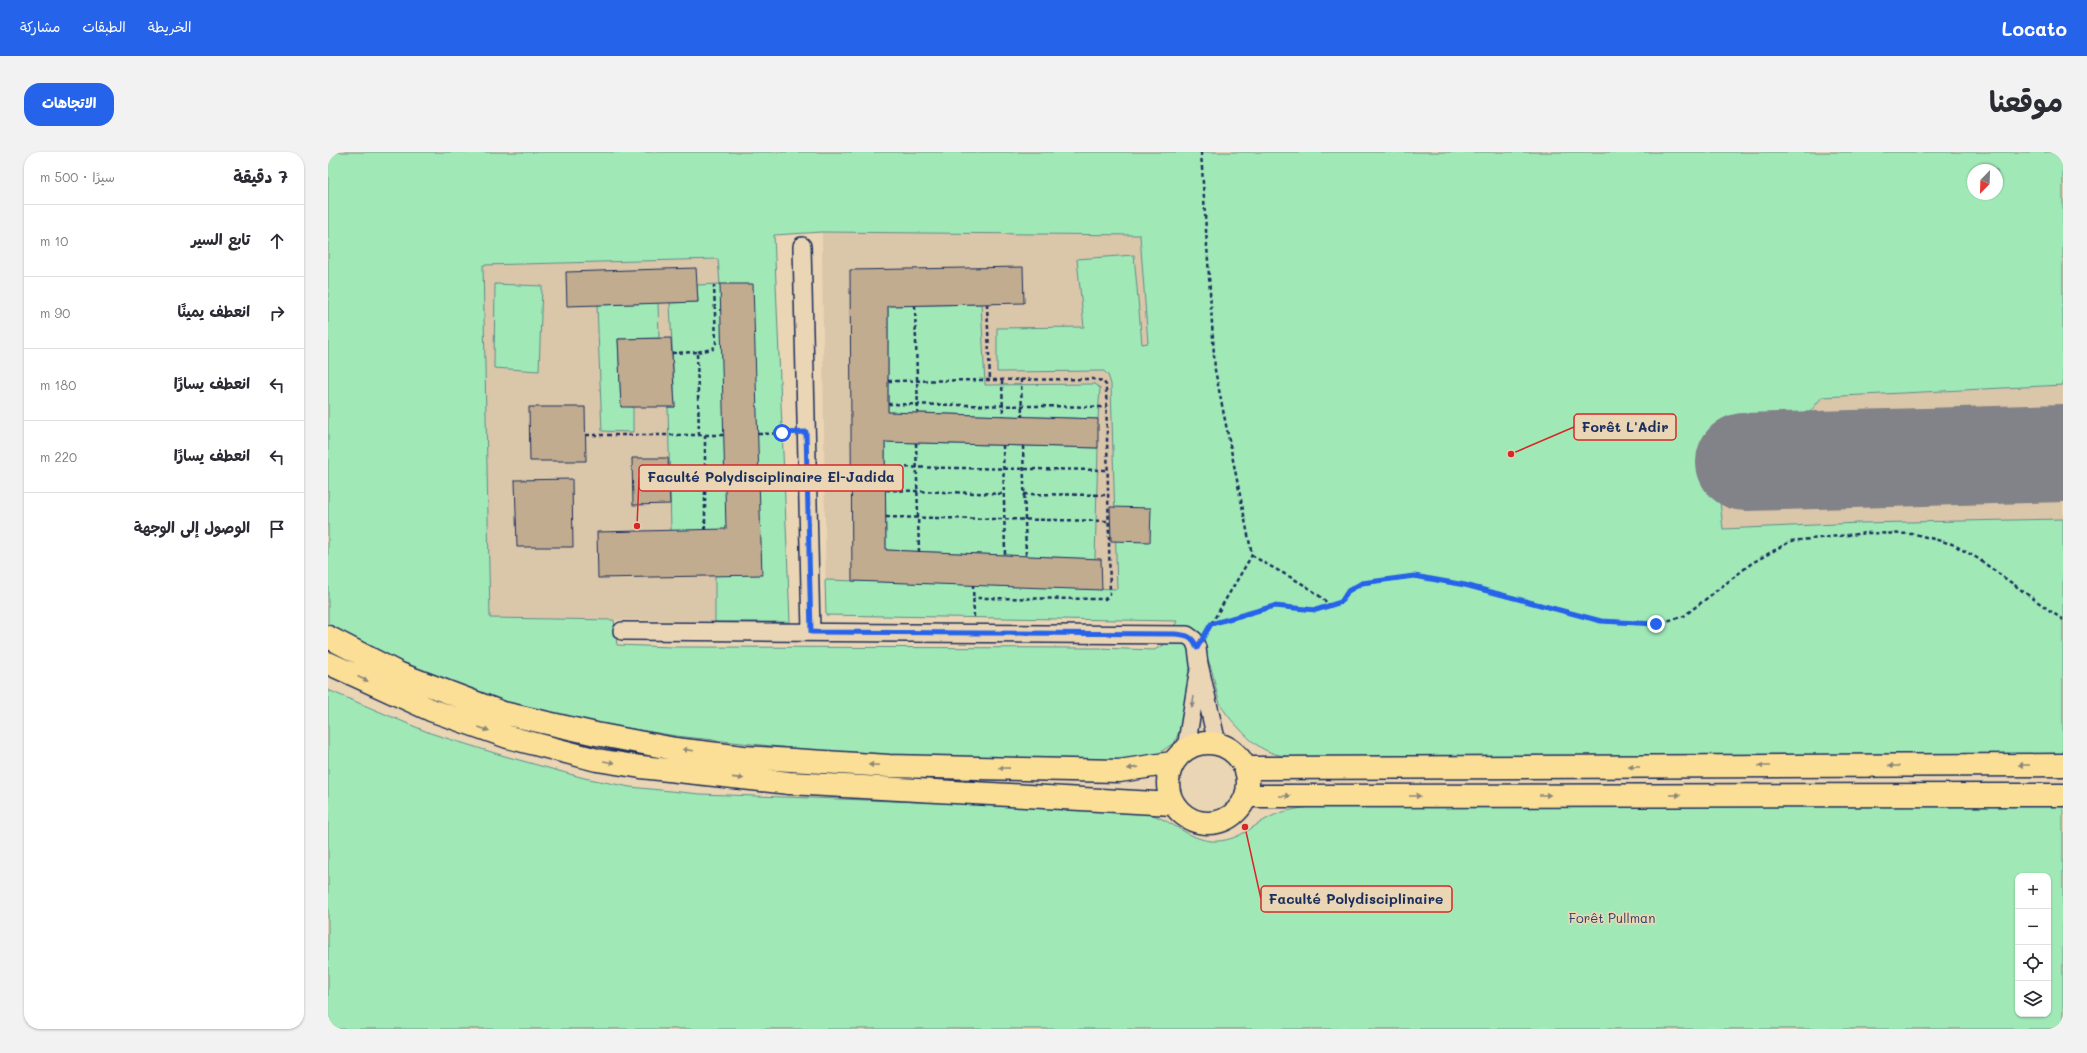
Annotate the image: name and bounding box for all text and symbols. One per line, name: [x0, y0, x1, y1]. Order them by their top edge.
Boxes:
text: Locato: [2001, 16, 2067, 41]
text: مشاركة: [20, 17, 60, 36]
text: الطبقات: [82, 17, 126, 36]
text: الخريطة: [148, 17, 191, 36]
button: الاتجاهات: [24, 83, 114, 126]
text: موقعنا: [1989, 83, 2063, 119]
north arrow: [1967, 164, 2003, 200]
text: 7 دقيقة: [233, 165, 288, 187]
text: سيرًا · 500 m: [40, 168, 115, 185]
text: تابع السير: [191, 229, 250, 249]
icon: ahead: [266, 230, 288, 252]
text: 10 m: [40, 232, 68, 249]
text: انعطف يمينًا: [178, 301, 250, 321]
icon: right: [266, 302, 288, 324]
text: 90 m: [40, 304, 70, 321]
text: انعطف يسارًا: [174, 373, 250, 393]
icon: left: [266, 374, 288, 396]
text: 180 m: [40, 376, 76, 393]
callout: Forêt L'Adir: [1574, 414, 1676, 440]
text: Forêt L'Adir: [1582, 417, 1668, 436]
route start: [773, 424, 791, 442]
text: انعطف يسارًا: [174, 445, 250, 465]
icon: left: [266, 446, 288, 468]
text: 220 m: [40, 448, 77, 465]
callout: Faculté Polydisciplinaire El-Jadida: [639, 465, 903, 491]
text: Faculté Polydisciplinaire El-Jadida: [647, 467, 895, 486]
text: الوصول إلى الوجهة: [134, 517, 250, 537]
icon: arrive: [266, 518, 288, 540]
route end: [1647, 615, 1665, 633]
one-way arrow: [358, 676, 369, 682]
one-way arrow: [1190, 696, 1196, 708]
one-way arrow: [478, 726, 490, 732]
one-way arrow: [682, 747, 694, 754]
one-way arrow: [603, 759, 615, 765]
one-way arrow: [868, 762, 880, 769]
one-way arrow: [2017, 762, 2030, 768]
one-way arrow: [1757, 763, 1770, 769]
one-way arrow: [1887, 763, 1900, 769]
one-way arrow: [998, 764, 1010, 771]
one-way arrow: [1627, 764, 1640, 770]
one-way arrow: [1127, 765, 1139, 771]
one-way arrow: [732, 774, 744, 781]
one-way arrow: [1539, 792, 1551, 799]
one-way arrow: [1669, 792, 1682, 798]
one-way arrow: [1279, 793, 1292, 799]
one-way arrow: [1409, 793, 1422, 799]
map controls: [2015, 873, 2051, 1017]
button: +: [2015, 873, 2051, 909]
callout: Faculté Polydisciplinaire: [1261, 886, 1452, 912]
text: Faculté Polydisciplinaire: [1269, 889, 1443, 908]
park label: Forêt Pullman: [1569, 909, 1655, 926]
button: −: [2015, 909, 2051, 945]
button: locate: [2015, 945, 2051, 981]
button: layers: [2015, 981, 2051, 1017]

